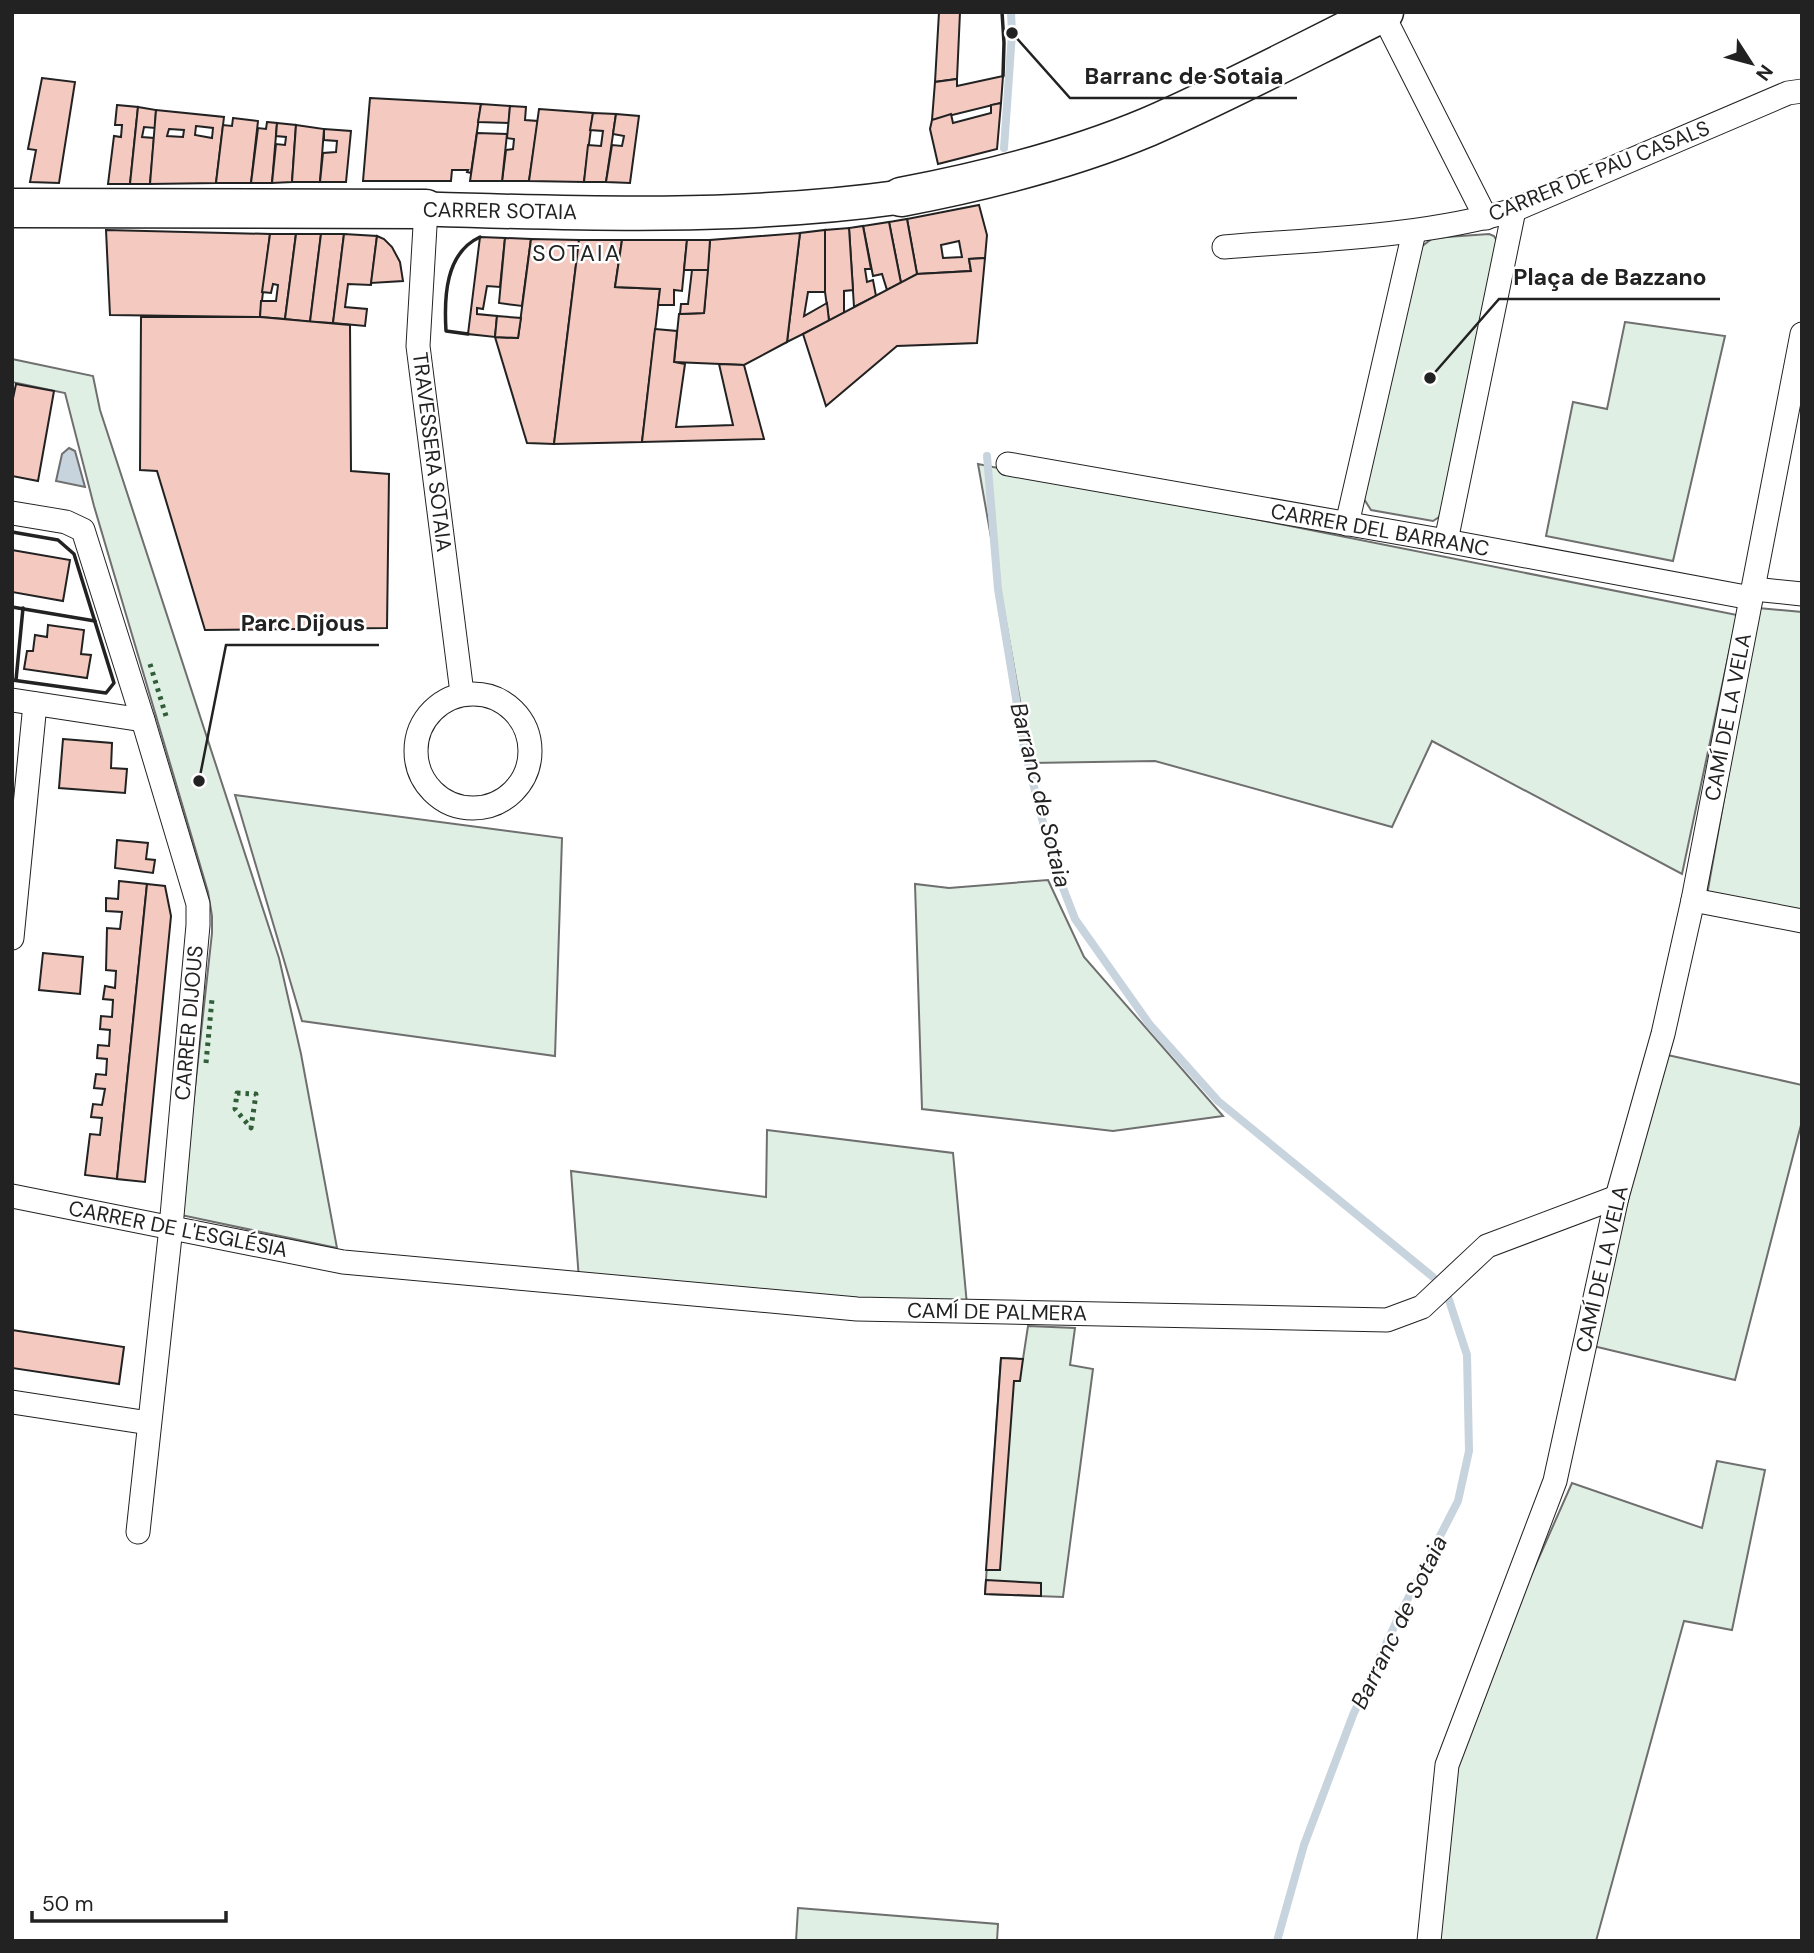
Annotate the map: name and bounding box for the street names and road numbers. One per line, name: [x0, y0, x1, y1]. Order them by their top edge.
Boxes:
street label: CARRER DE PAU CASALS: [1484, 114, 1714, 228]
street label: CARRER SOTAIA: [423, 196, 577, 226]
street label: TRAVESSERA SOTAIA: [406, 351, 458, 553]
street label: CARRER DEL BARRANC: [1269, 497, 1491, 563]
street label: CAMÍ DE LA VELA: [1698, 631, 1758, 803]
street label: CARRER DIJOUS: [168, 944, 210, 1102]
street label: CAMÍ DE LA VELA: [1569, 1183, 1635, 1355]
street label: CARRER DE L'ESGLÉSIA: [66, 1194, 290, 1264]
street label: CAMÍ DE PALMERA: [907, 1296, 1087, 1328]

